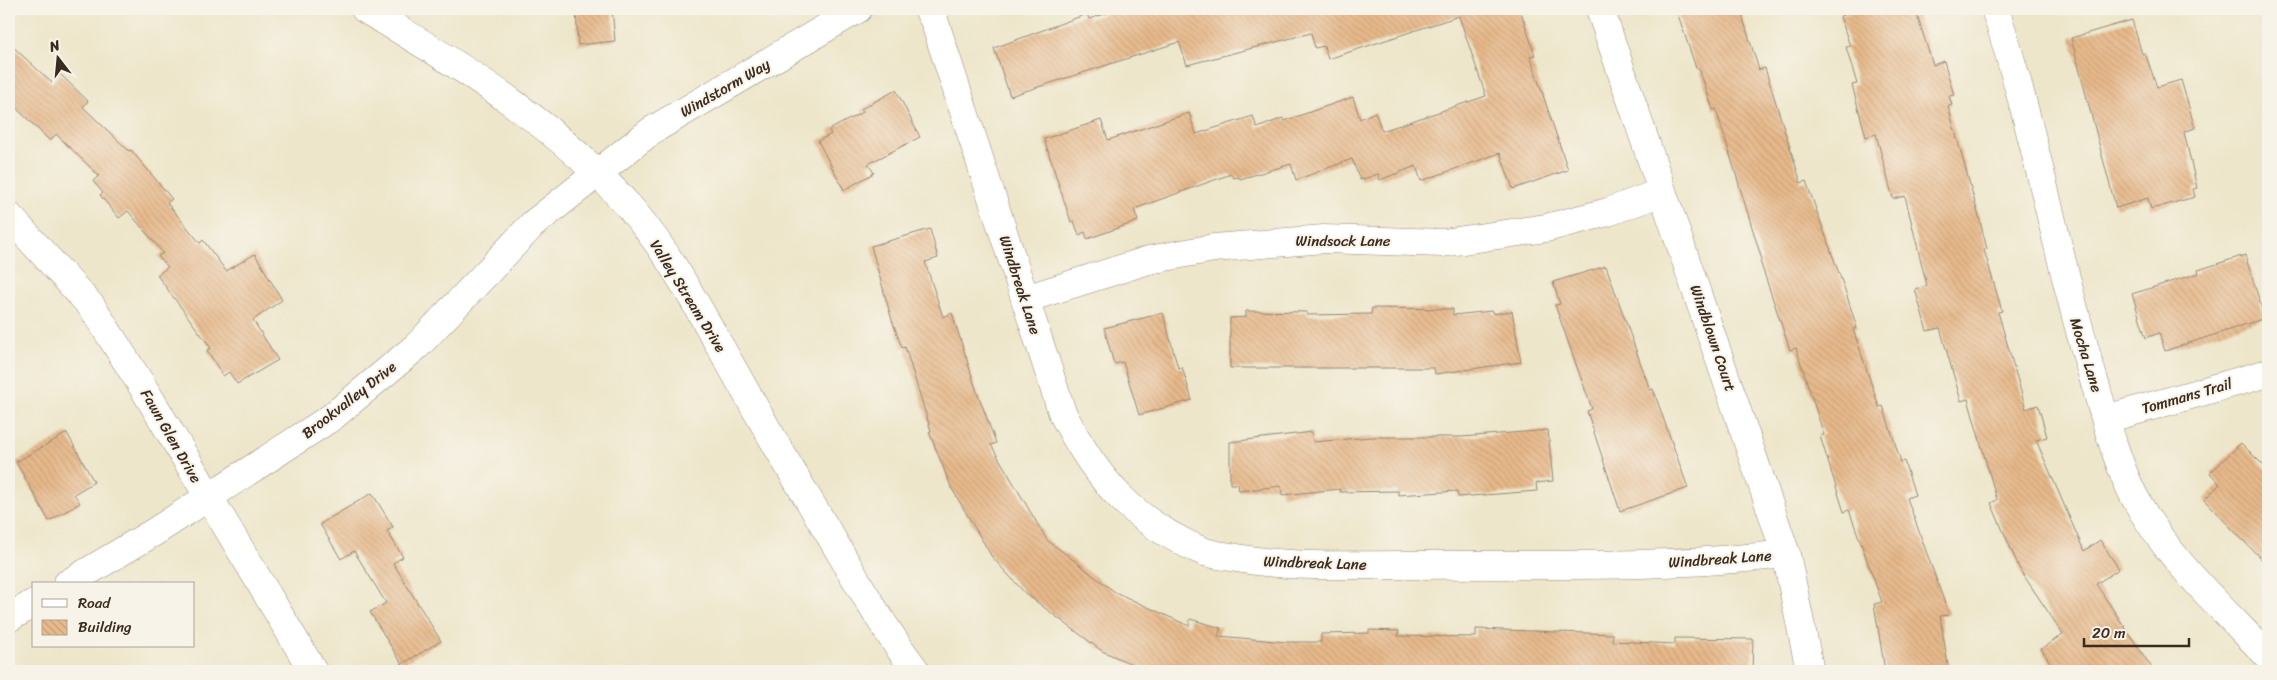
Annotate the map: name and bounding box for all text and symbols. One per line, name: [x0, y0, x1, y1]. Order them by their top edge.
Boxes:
north arrow: [32, 32, 82, 82]
text: N: [45, 33, 63, 60]
street label: Windstorm Way: [675, 52, 775, 124]
street label: Windsock Lane: [1295, 228, 1391, 254]
street label: Windbreak Lane: [992, 232, 1048, 338]
street label: Valley Stream Drive: [643, 234, 733, 358]
street label: Windblown Court: [1683, 281, 1744, 395]
street label: Mocha Lane: [2062, 314, 2110, 396]
street label: Brookvalley Drive: [296, 354, 402, 446]
street label: Tommans Trail: [2139, 370, 2236, 421]
street label: Fawn Glen Drive: [133, 384, 209, 488]
street label: Windbreak Lane: [1668, 542, 1773, 576]
street label: Windbreak Lane: [1263, 548, 1367, 578]
legend: [32, 582, 195, 648]
text: Road: [78, 590, 111, 616]
text: Building: [78, 614, 132, 640]
scale bar: [2084, 615, 2190, 647]
text: 20 m: [2092, 620, 2126, 646]

